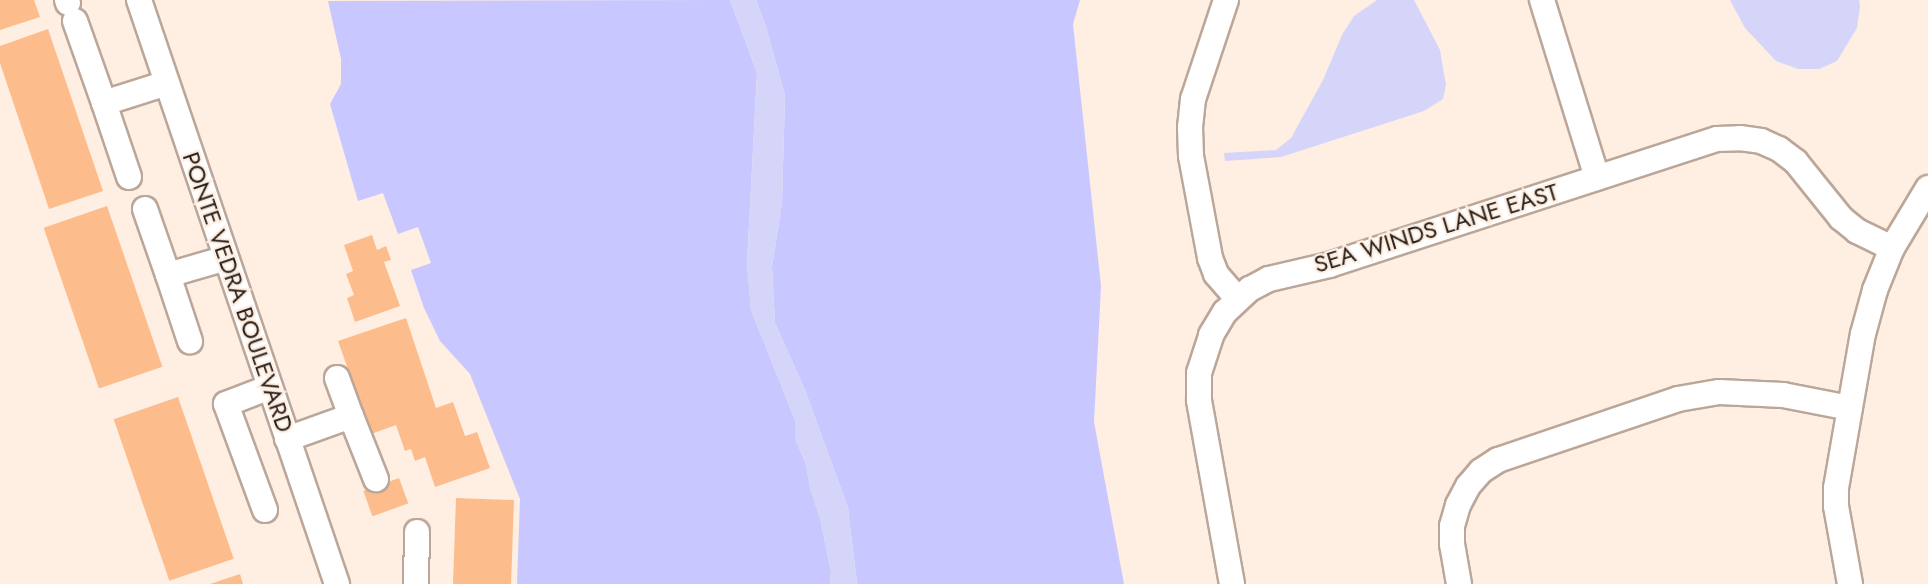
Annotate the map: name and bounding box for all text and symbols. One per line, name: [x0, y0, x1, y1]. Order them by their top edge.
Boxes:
street label: PONTE VEDRA BOULEVARD: [176, 148, 300, 436]
street label: SEA WINDS LANE EAST: [1310, 177, 1562, 279]

